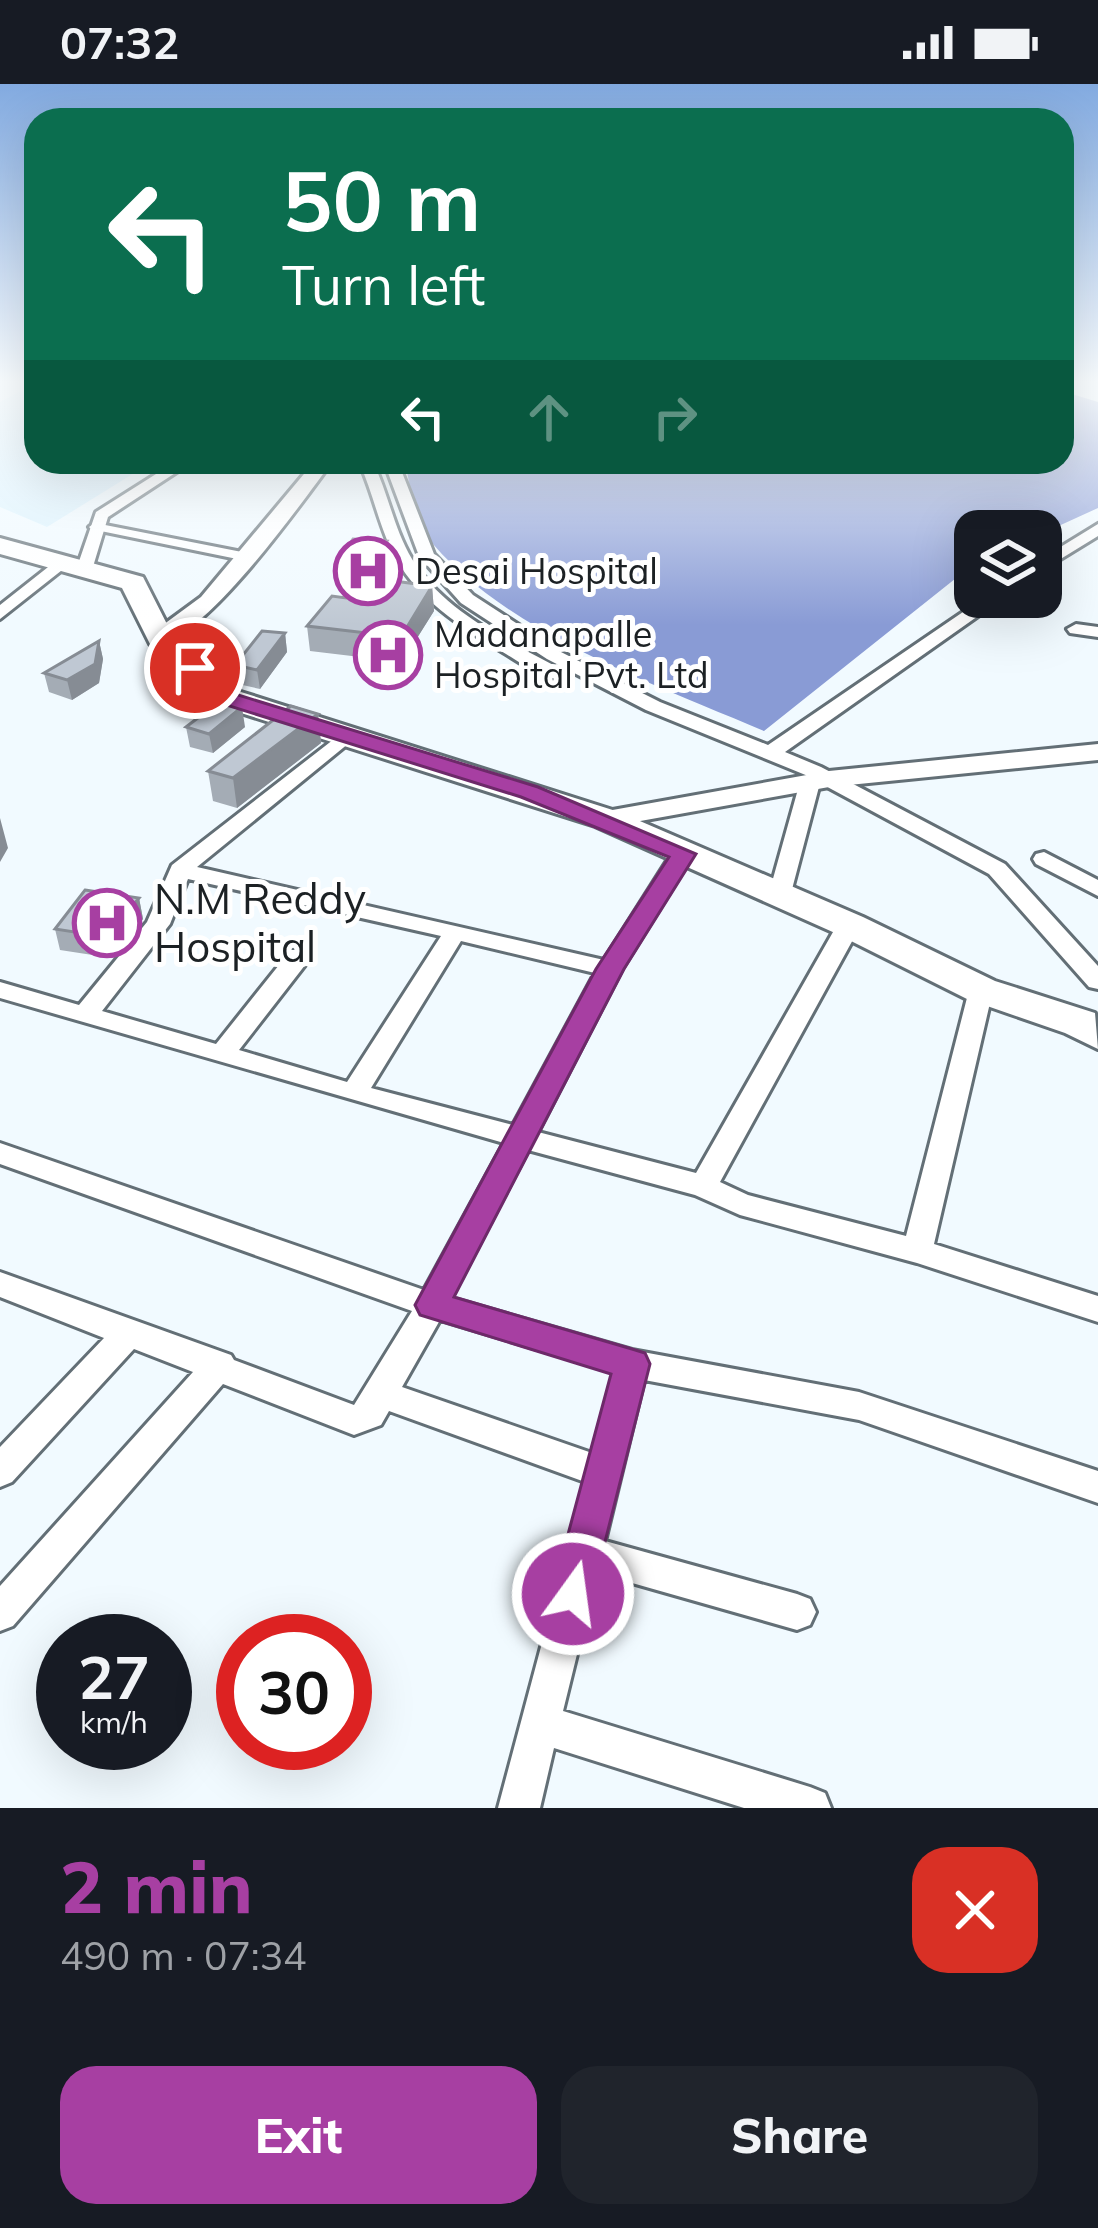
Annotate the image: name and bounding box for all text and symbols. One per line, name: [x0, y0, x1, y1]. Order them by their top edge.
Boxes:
text: 07:32: [60, 14, 179, 70]
text: 50 m: [282, 147, 481, 252]
icon: left: [84, 156, 240, 312]
text: Turn left: [282, 251, 485, 319]
icon: left: [390, 384, 456, 450]
icon: ahead: [516, 384, 582, 450]
icon: right: [642, 384, 708, 450]
map controls: [954, 510, 1062, 618]
button: layers: [954, 510, 1062, 618]
hospital icon: Desai Hospital: [333, 536, 403, 606]
place label: Desai Hospital: [415, 548, 658, 593]
place label: Madanapalle Hospital Pvt. Ltd: [434, 611, 709, 697]
pin: [144, 617, 246, 719]
hospital icon: Madanapalle Hospital Pvt. Ltd: [353, 620, 423, 690]
icon: arrive: [162, 635, 228, 701]
place label: N.M Reddy Hospital: [154, 872, 366, 973]
hospital icon: N.M Reddy Hospital: [72, 888, 142, 958]
position arrow: [510, 1531, 636, 1657]
speed limit sign: 30: [216, 1614, 372, 1770]
text: 27: [78, 1639, 150, 1714]
text: km/h: [80, 1703, 148, 1741]
text: 2 min: [60, 1841, 253, 1931]
button: close: [912, 1847, 1038, 1973]
text: 490 m · 07:34: [60, 1931, 306, 1980]
button: Exit: [60, 2066, 537, 2204]
button: Share: [561, 2066, 1038, 2204]

